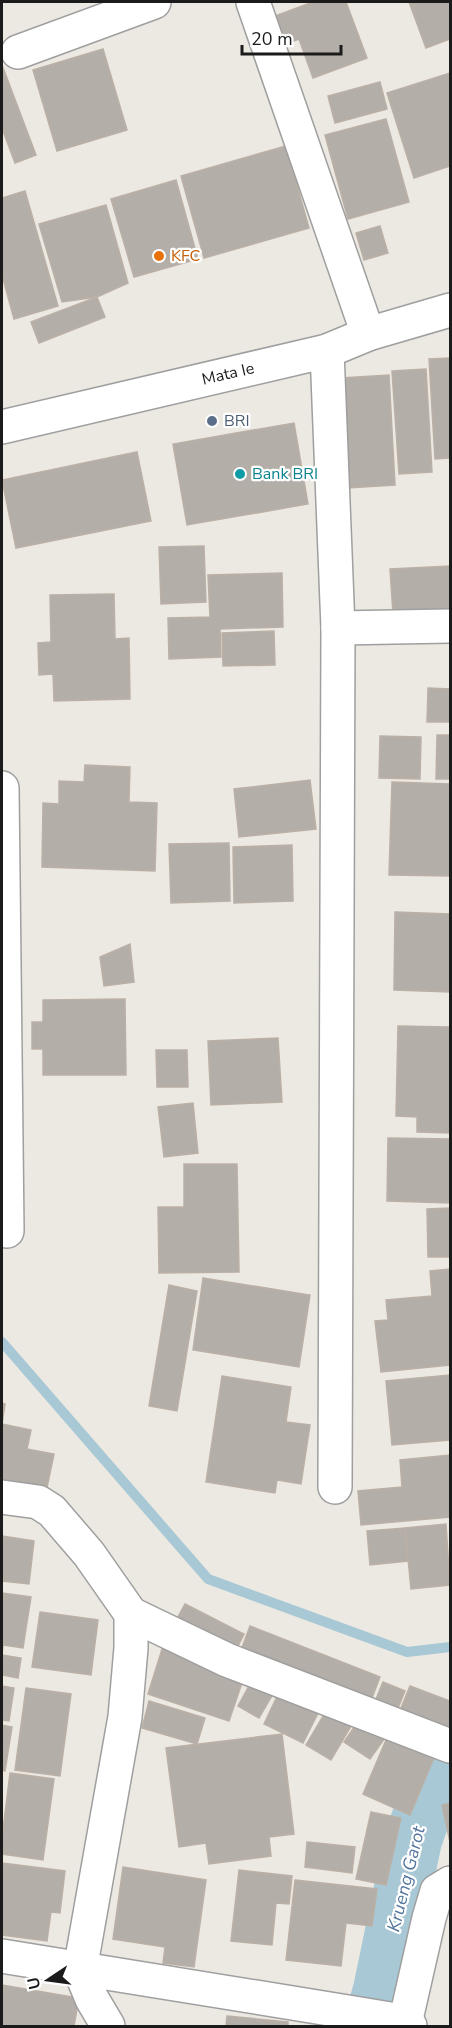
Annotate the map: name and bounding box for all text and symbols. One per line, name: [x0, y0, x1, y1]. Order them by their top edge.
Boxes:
scale bar: [242, 18, 341, 56]
text: 20 m: [251, 27, 293, 51]
place label: KFC: [171, 245, 201, 267]
marker: KFC: [152, 249, 166, 263]
street label: Mata Ie: [200, 357, 256, 391]
place label: BRI: [224, 410, 250, 432]
marker: BRI: [205, 414, 219, 428]
place label: Bank BRI: [252, 463, 318, 485]
marker: Bank BRI: [233, 467, 247, 481]
water label: Krueng Garot: [381, 1823, 431, 1934]
north arrow: [18, 1950, 78, 2010]
text: U: [22, 1975, 46, 1991]

